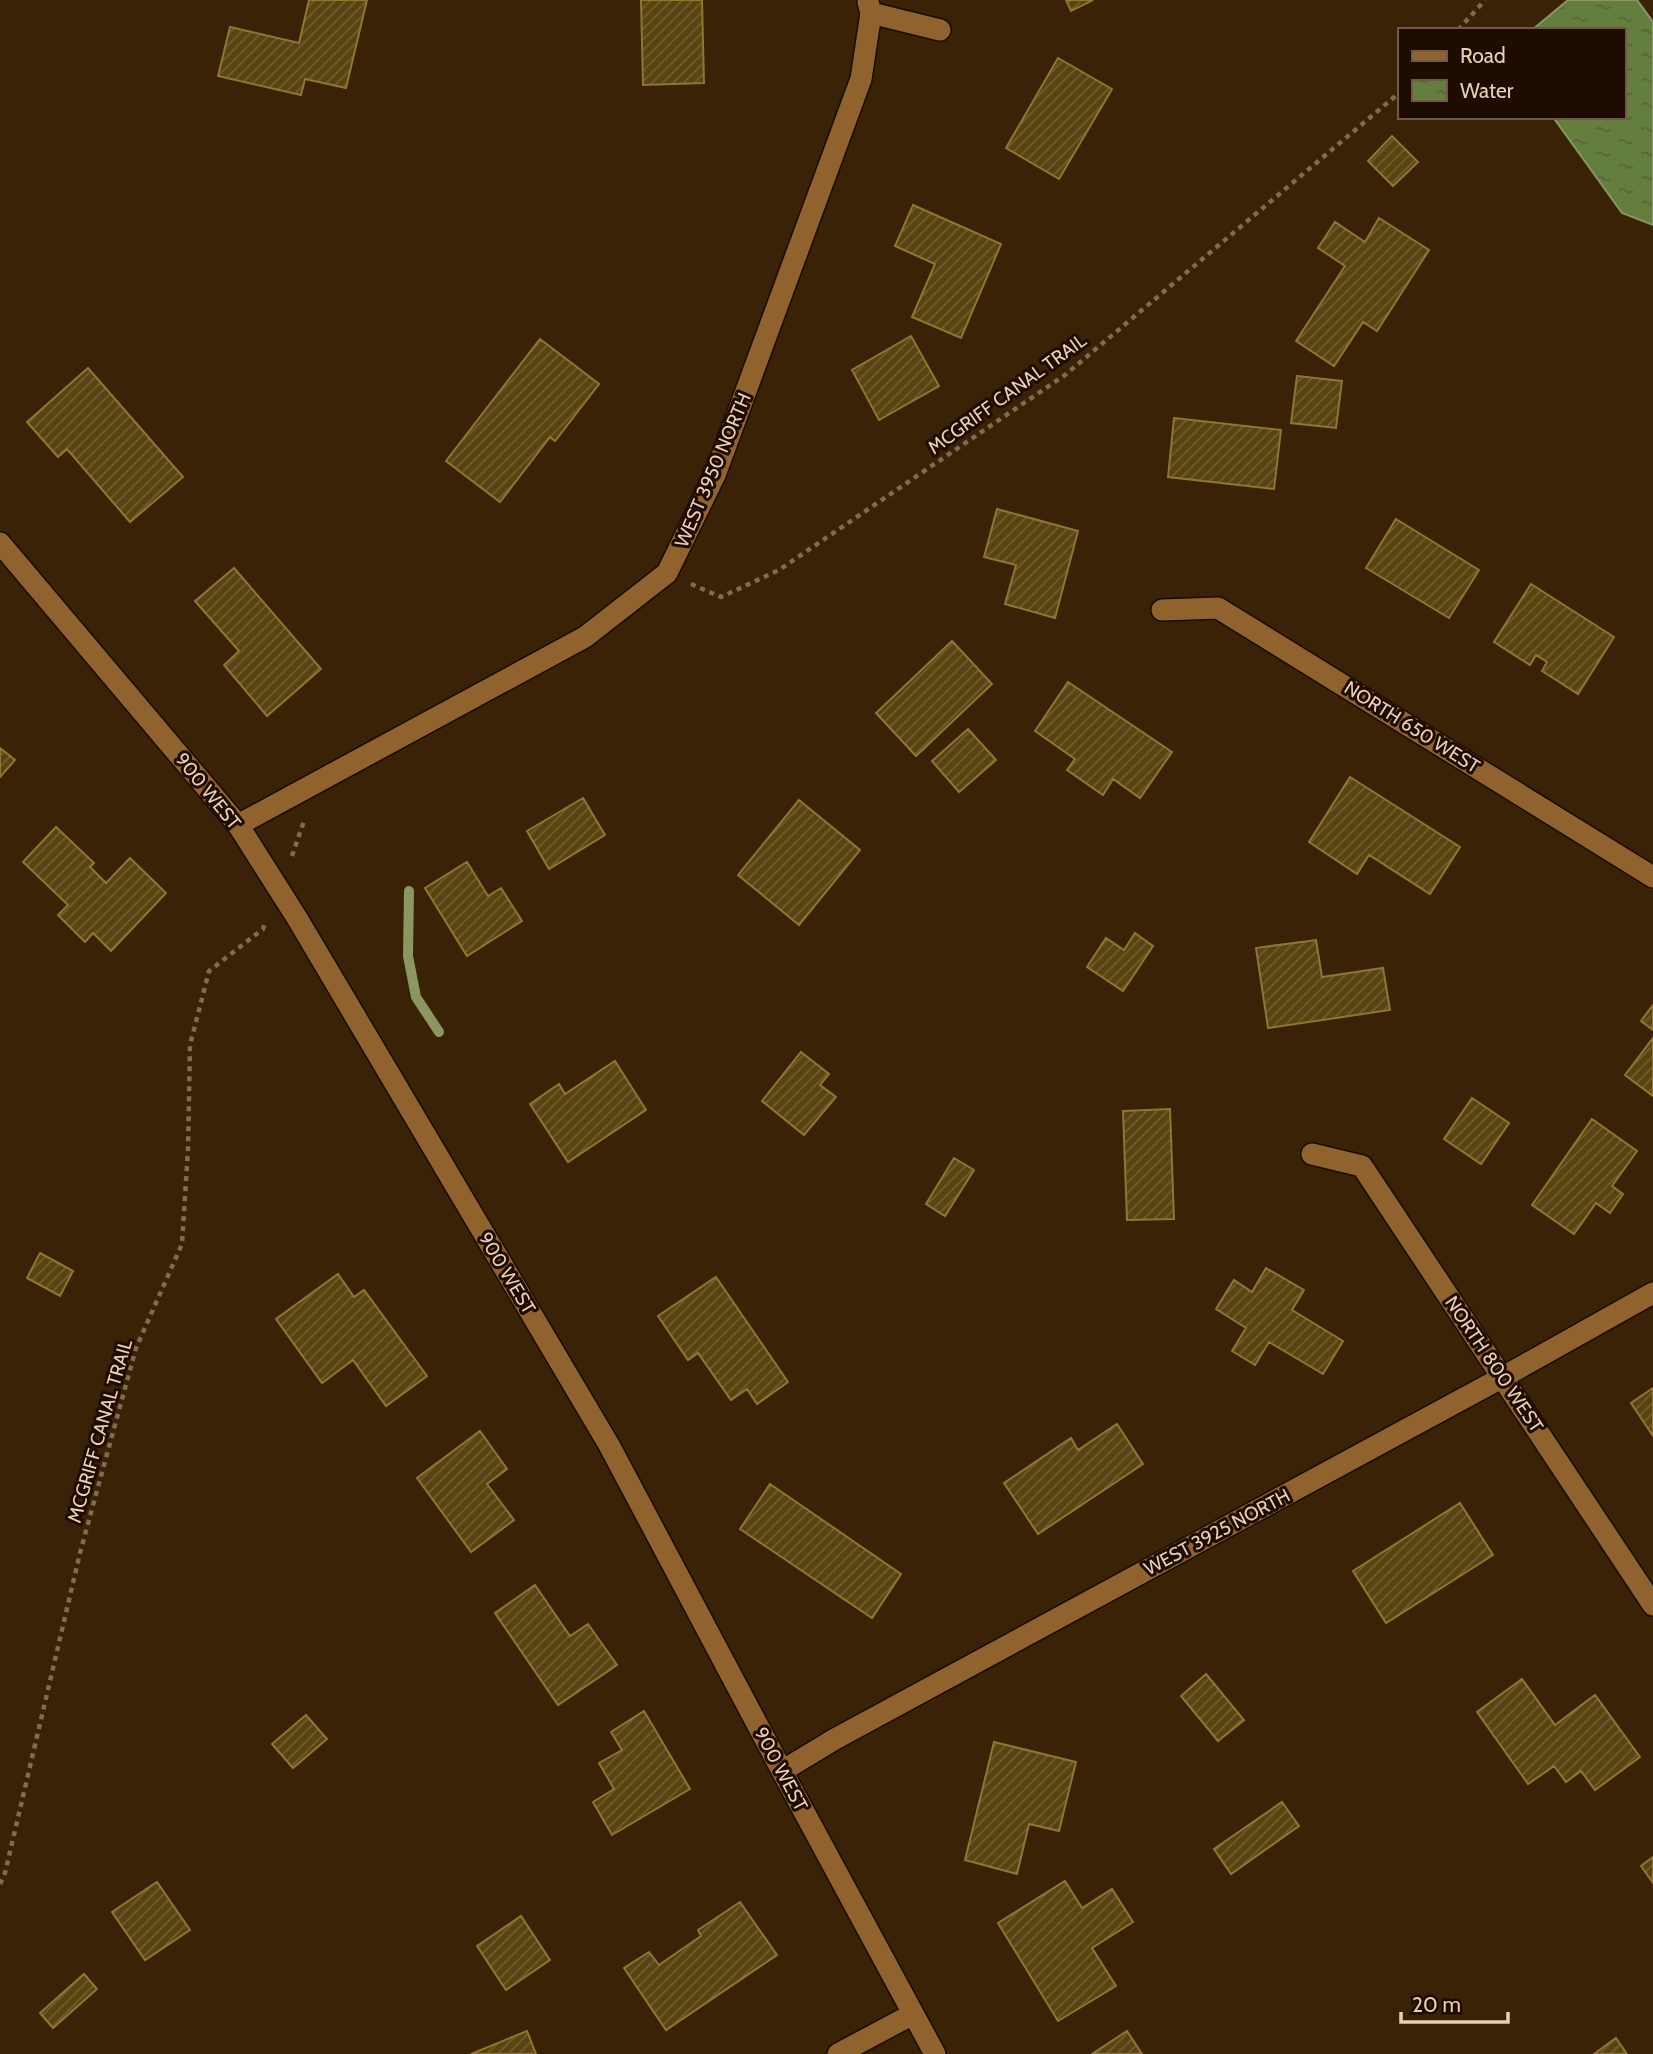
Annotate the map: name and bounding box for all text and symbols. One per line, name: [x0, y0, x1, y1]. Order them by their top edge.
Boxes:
legend: [1398, 28, 1625, 119]
text: Road: [1460, 43, 1506, 68]
text: Water: [1460, 78, 1514, 103]
street label: MCGRIFF CANAL TRAIL: [923, 329, 1091, 459]
street label: WEST 3950 NORTH: [670, 389, 756, 551]
street label: NORTH 650 WEST: [1340, 676, 1484, 778]
street label: 900 WEST: [170, 748, 246, 834]
street label: 900 WEST: [474, 1228, 540, 1318]
street label: NORTH 800 WEST: [1440, 1292, 1548, 1436]
street label: MCGRIFF CANAL TRAIL: [63, 1336, 137, 1525]
street label: WEST 3925 NORTH: [1140, 1484, 1294, 1580]
street label: 900 WEST: [749, 1723, 813, 1815]
scale bar: [1401, 1980, 1508, 2024]
text: 20 m: [1412, 1992, 1461, 2017]

